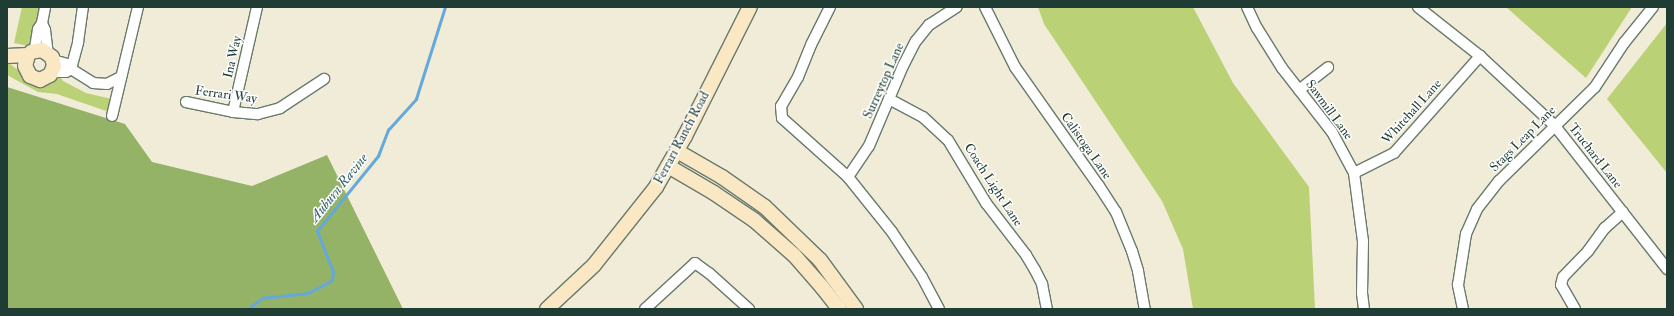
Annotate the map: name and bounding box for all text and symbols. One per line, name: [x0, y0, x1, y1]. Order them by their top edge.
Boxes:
street label: Ina Way: [221, 34, 245, 80]
street label: Surreytop Lane: [860, 41, 908, 121]
street label: Whitehall Lane: [1379, 76, 1445, 148]
street label: Sawmill Lane: [1302, 77, 1356, 143]
street label: Ferrari Way: [194, 83, 258, 107]
street label: Ferrari Ranch Road: [651, 89, 713, 187]
street label: Stags Leap Lane: [1487, 103, 1559, 175]
street label: Calistoga Lane: [1057, 110, 1115, 182]
street label: Truchard Lane: [1565, 120, 1625, 192]
street label: Coach Light Lane: [960, 141, 1026, 229]
water label: Auburn Ravine: [306, 150, 372, 226]

